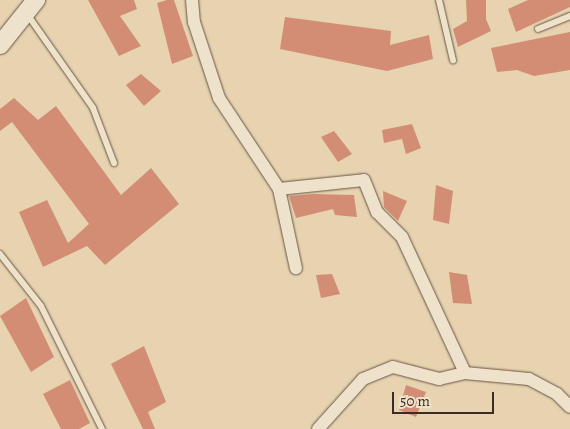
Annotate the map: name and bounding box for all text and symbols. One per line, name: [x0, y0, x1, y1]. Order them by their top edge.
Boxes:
scale bar: [395, 382, 498, 414]
text: 50 m: [400, 391, 430, 411]

